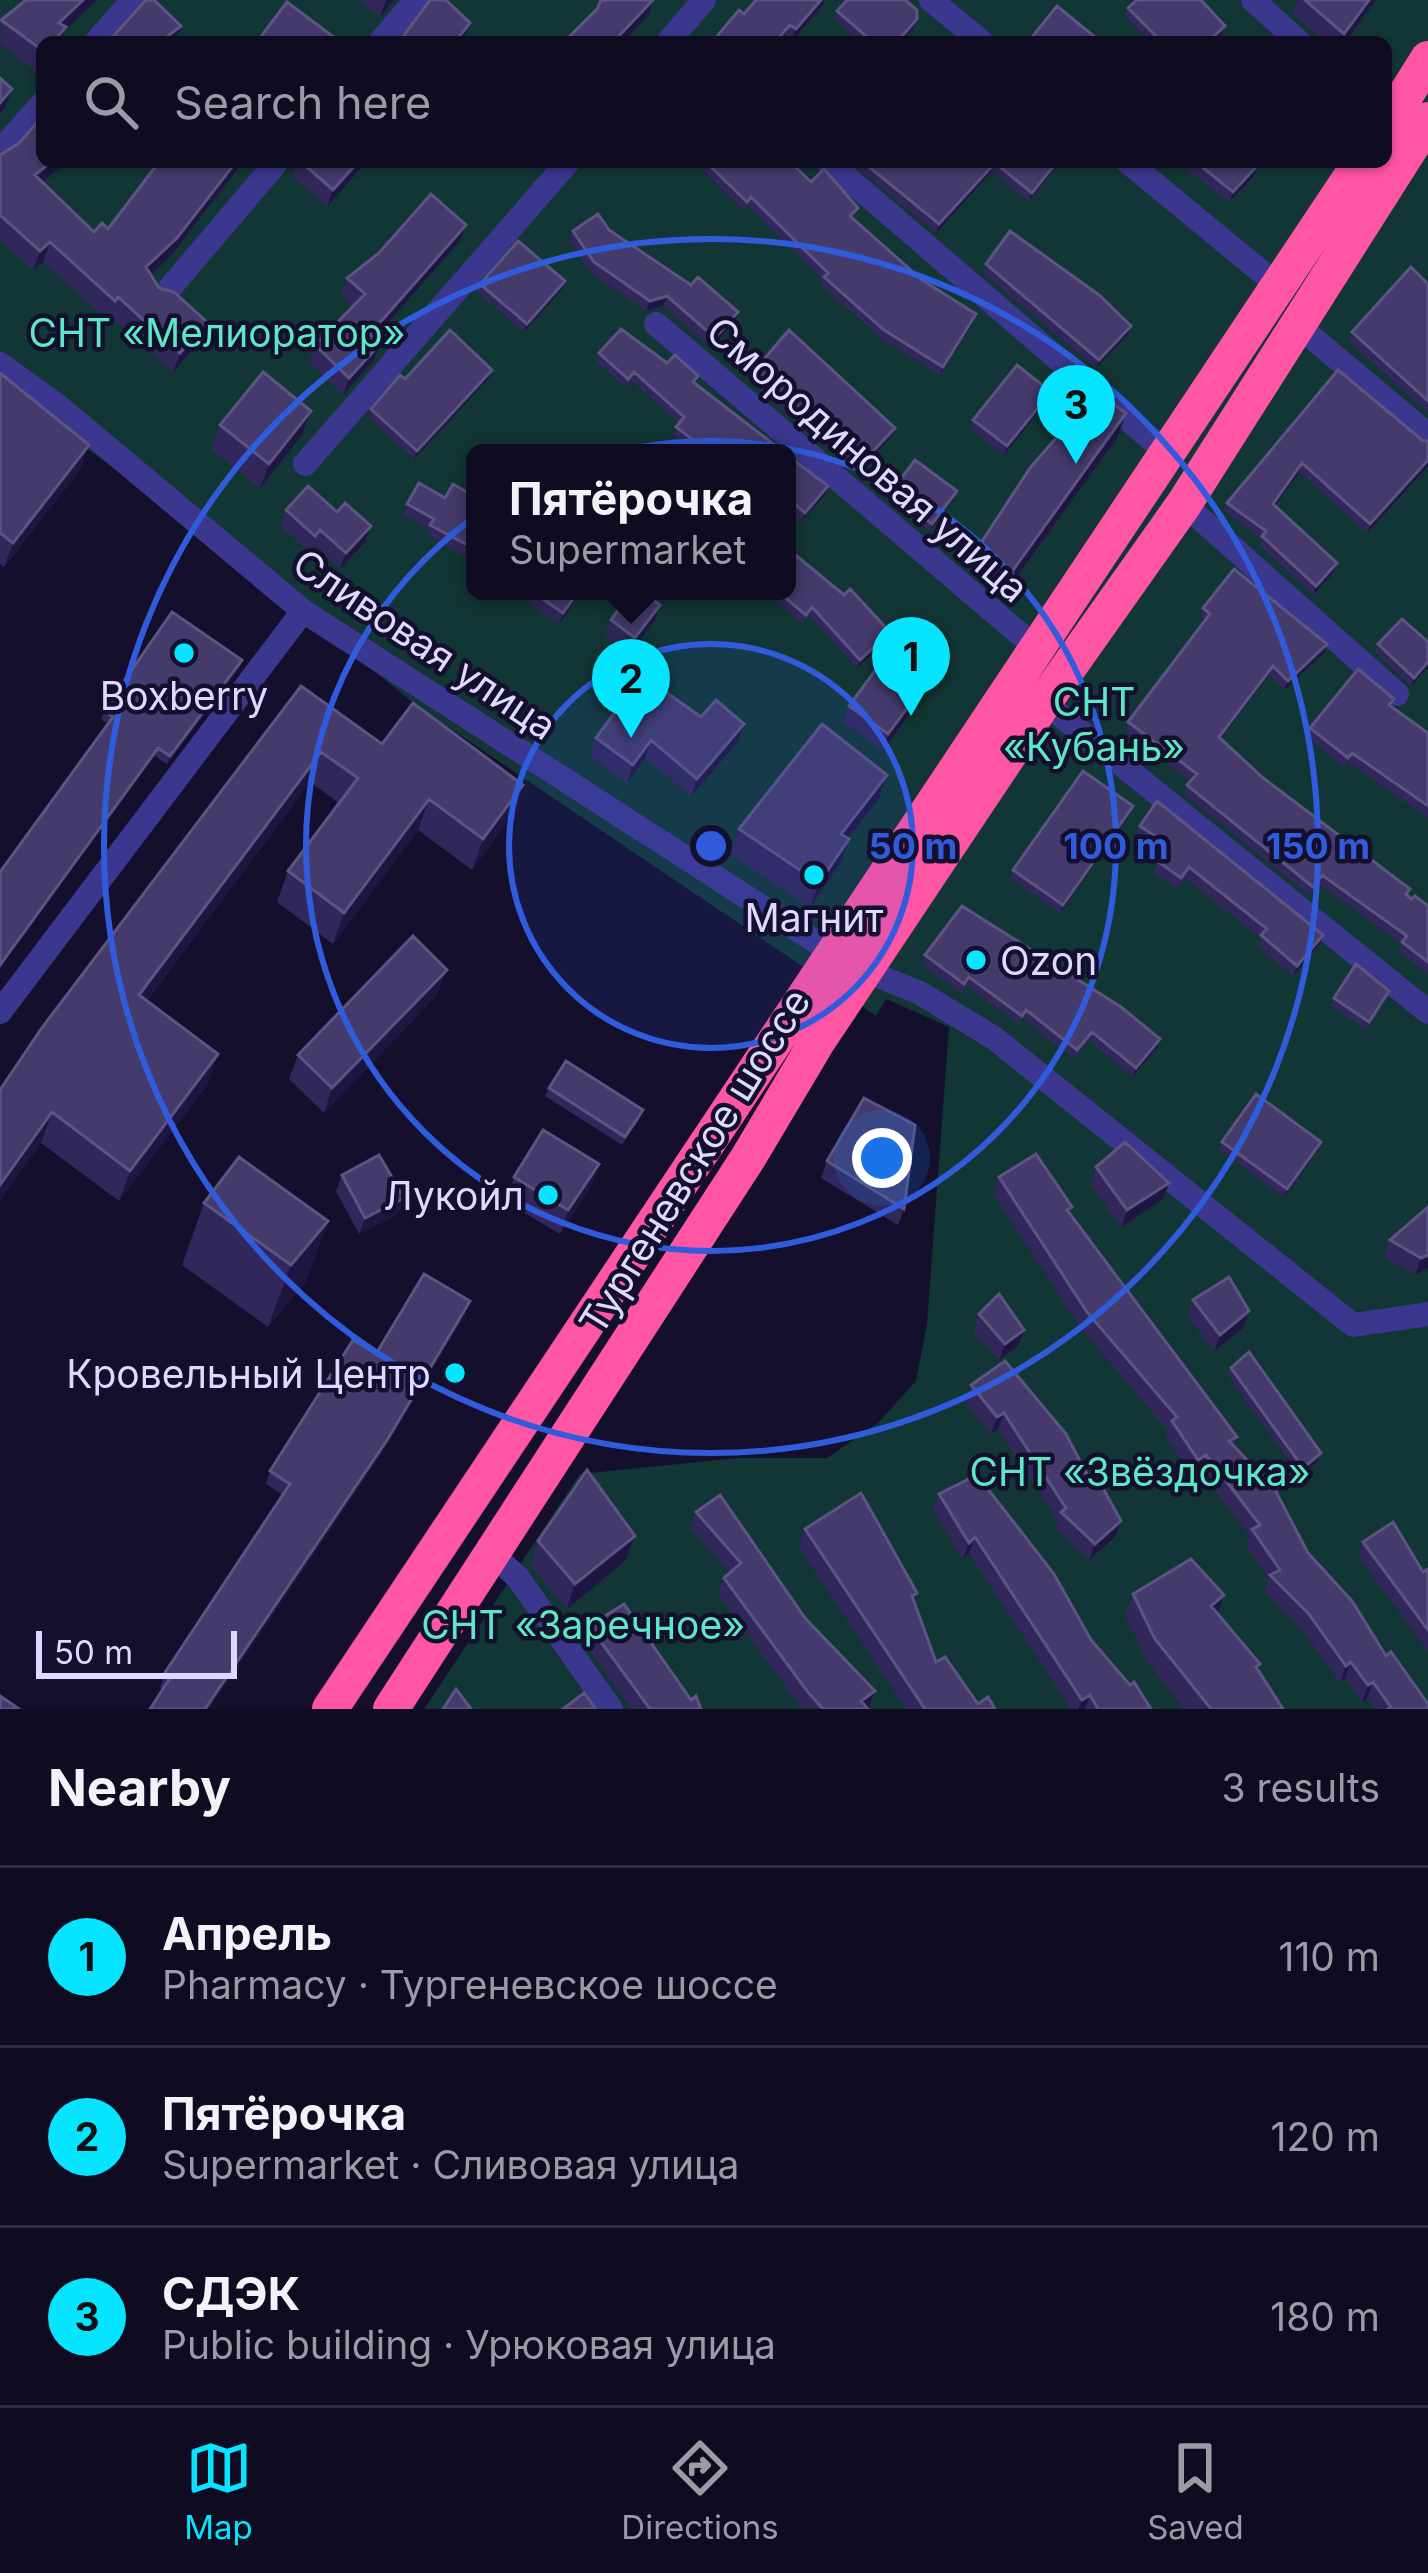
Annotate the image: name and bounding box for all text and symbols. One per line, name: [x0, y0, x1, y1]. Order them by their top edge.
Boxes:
search box: [36, 36, 1392, 168]
icon: search: [78, 69, 144, 135]
text: Search here: [174, 75, 431, 130]
street label: Смородиновая улица: [698, 307, 1038, 611]
park label: СНТ «Мелиоратор»: [29, 309, 405, 356]
pin: 3: [1037, 365, 1115, 464]
popup: [466, 444, 796, 600]
text: Пятёрочка: [509, 471, 753, 526]
text: Supermarket: [509, 526, 746, 573]
street label: Сливовая улица: [285, 539, 565, 749]
pin: 1: [872, 617, 950, 716]
pin: 2: [592, 639, 670, 738]
marker: Boxberry: [171, 640, 197, 666]
place label: Boxberry: [100, 672, 268, 719]
park label: СНТ «Кубань»: [1003, 678, 1185, 770]
text: 50 m: [869, 824, 957, 868]
text: 100 m: [1063, 824, 1169, 868]
text: 150 m: [1266, 824, 1370, 868]
centre of rings: [690, 825, 732, 867]
marker: Магнит: [801, 862, 827, 888]
place label: Магнит: [744, 894, 884, 941]
place label: Ozon: [1000, 937, 1097, 984]
marker: Ozon: [963, 947, 989, 973]
street label: Тургеневское шоссе: [569, 980, 819, 1342]
your location: [852, 1128, 912, 1188]
place label: Лукойл: [384, 1172, 524, 1219]
marker: Лукойл: [535, 1182, 561, 1208]
place label: Кровельный Центр: [66, 1350, 431, 1397]
marker: Кровельный Центр: [442, 1360, 468, 1386]
park label: СНТ «Звёздочка»: [969, 1448, 1311, 1495]
park label: СНТ «Заречное»: [421, 1601, 745, 1648]
scale bar: [36, 1625, 237, 1678]
text: 50 m: [54, 1632, 133, 1672]
text: Nearby: [48, 1757, 231, 1818]
text: 3 results: [1222, 1764, 1380, 1811]
text: Апрель: [162, 1906, 332, 1961]
text: 1: [79, 1933, 95, 1980]
text: 110 m: [1279, 1933, 1380, 1980]
text: Pharmacy · Тургеневское шоссе: [162, 1961, 778, 2008]
text: Пятёрочка: [162, 2086, 406, 2141]
text: 2: [75, 2113, 99, 2160]
text: 120 m: [1271, 2113, 1380, 2160]
text: Supermarket · Сливовая улица: [162, 2141, 739, 2188]
text: СДЭК: [162, 2266, 300, 2321]
text: 3: [74, 2293, 100, 2340]
text: 180 m: [1270, 2293, 1380, 2340]
text: Public building · Урюковая улица: [162, 2321, 776, 2368]
tab: Map: [184, 2435, 253, 2547]
tab: Directions: [621, 2435, 779, 2547]
tab: Saved: [1147, 2435, 1244, 2547]

